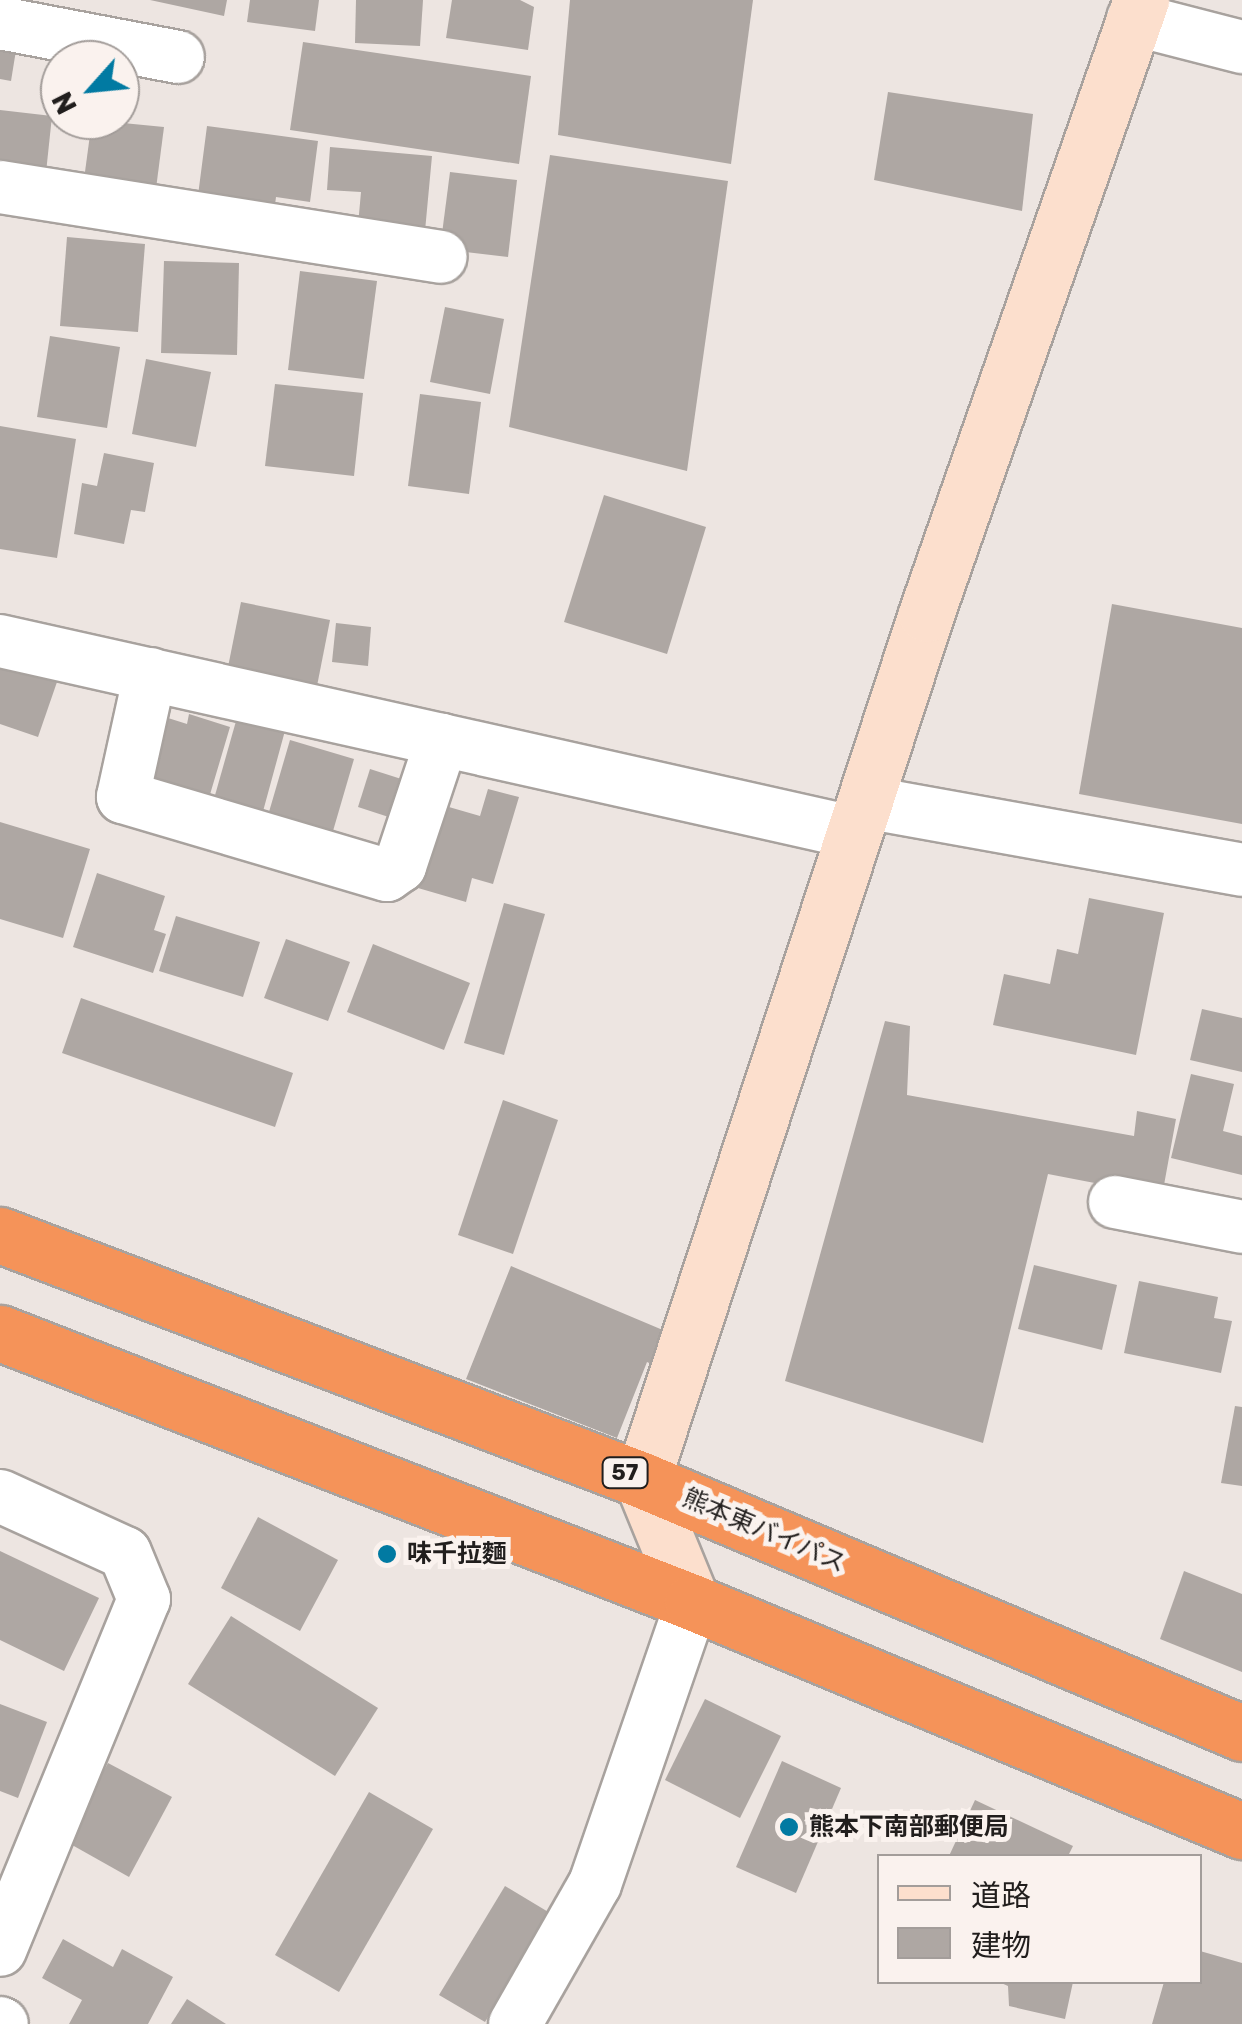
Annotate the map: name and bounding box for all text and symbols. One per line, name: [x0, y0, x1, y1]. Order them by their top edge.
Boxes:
north arrow: [40, 40, 140, 140]
text: N: [45, 86, 84, 119]
road number: 57: [600, 1456, 650, 1490]
street label: 熊本東バイパス: [678, 1483, 850, 1579]
place label: 味千拉麵: [407, 1539, 507, 1569]
marker: 味千拉麵: [376, 1543, 398, 1565]
place label: 熊本下南部郵便局: [809, 1812, 1009, 1842]
marker: 熊本下南部郵便局: [778, 1816, 800, 1838]
legend: [877, 1854, 1202, 1984]
text: 道路: [971, 1878, 1031, 1914]
text: 建物: [971, 1928, 1031, 1964]

